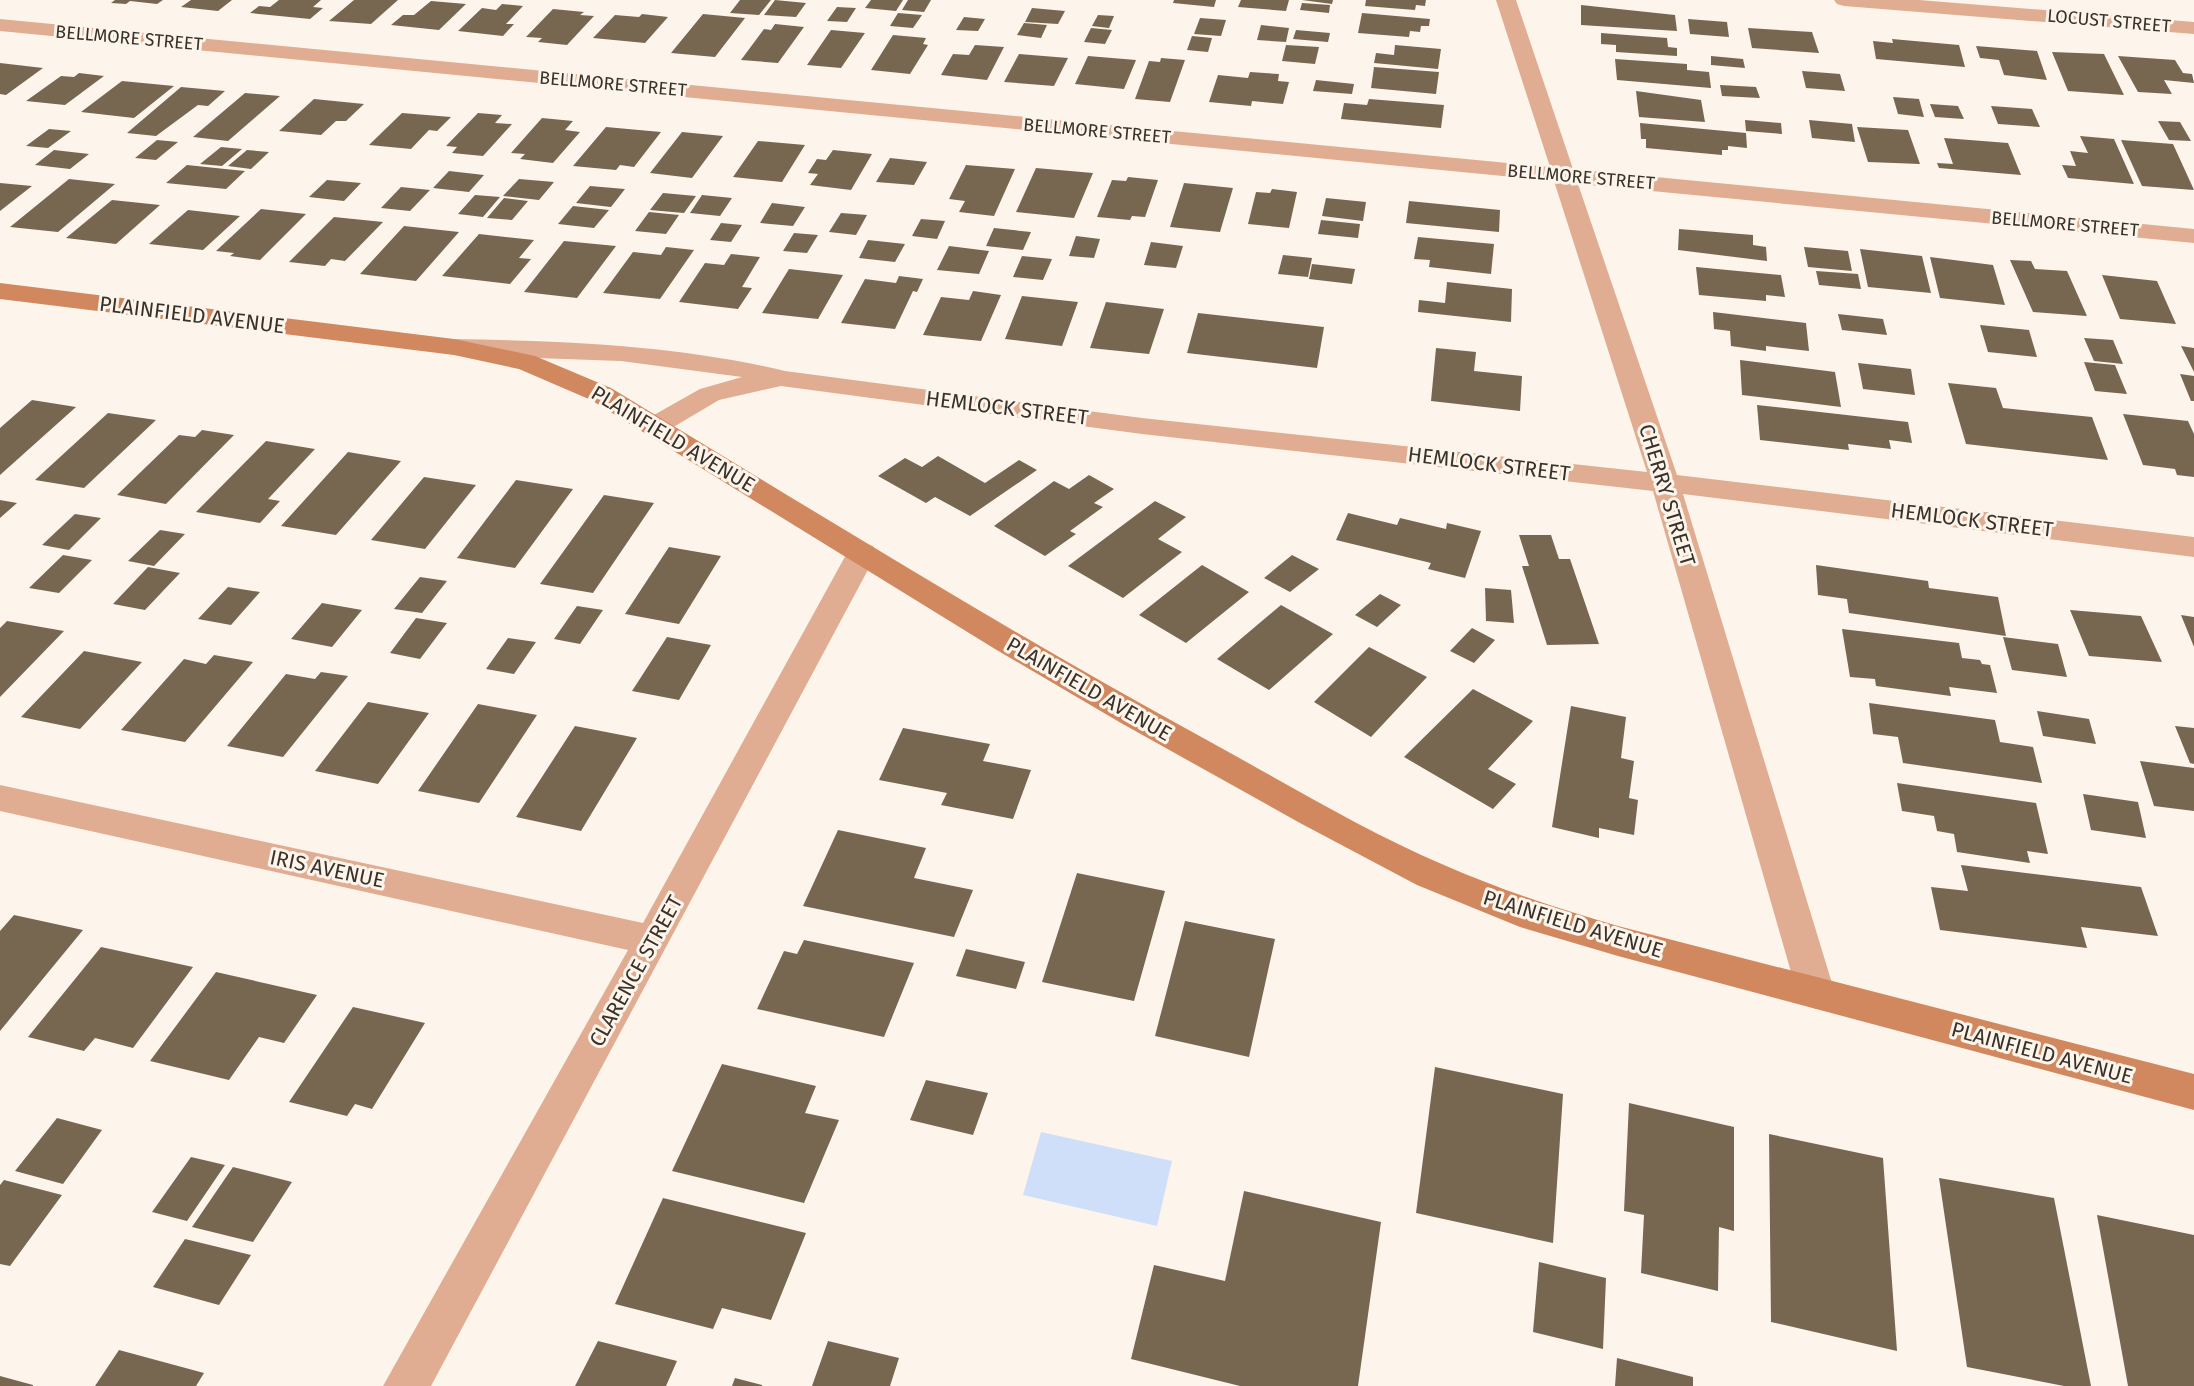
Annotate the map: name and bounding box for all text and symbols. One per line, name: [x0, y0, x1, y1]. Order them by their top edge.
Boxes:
street label: LOCUST STREET: [2046, 5, 2172, 37]
street label: BELLMORE STREET: [54, 21, 204, 55]
street label: BELLMORE STREET: [538, 67, 688, 101]
street label: BELLMORE STREET: [1022, 114, 1172, 148]
street label: BELLMORE STREET: [1506, 160, 1656, 194]
street label: BELLMORE STREET: [1990, 207, 2140, 241]
street label: PLAINFIELD AVENUE: [98, 291, 286, 339]
street label: PLAINFIELD AVENUE: [586, 380, 760, 498]
street label: HEMLOCK STREET: [924, 385, 1090, 431]
street label: CHERRY STREET: [1633, 421, 1701, 569]
street label: HEMLOCK STREET: [1406, 441, 1572, 487]
street label: HEMLOCK STREET: [1889, 497, 2055, 543]
street label: PLAINFIELD AVENUE: [1002, 631, 1176, 747]
street label: IRIS AVENUE: [267, 844, 387, 894]
street label: PLAINFIELD AVENUE: [1480, 884, 1666, 964]
street label: CLARENCE STREET: [584, 891, 688, 1051]
street label: PLAINFIELD AVENUE: [1948, 1016, 2136, 1090]

